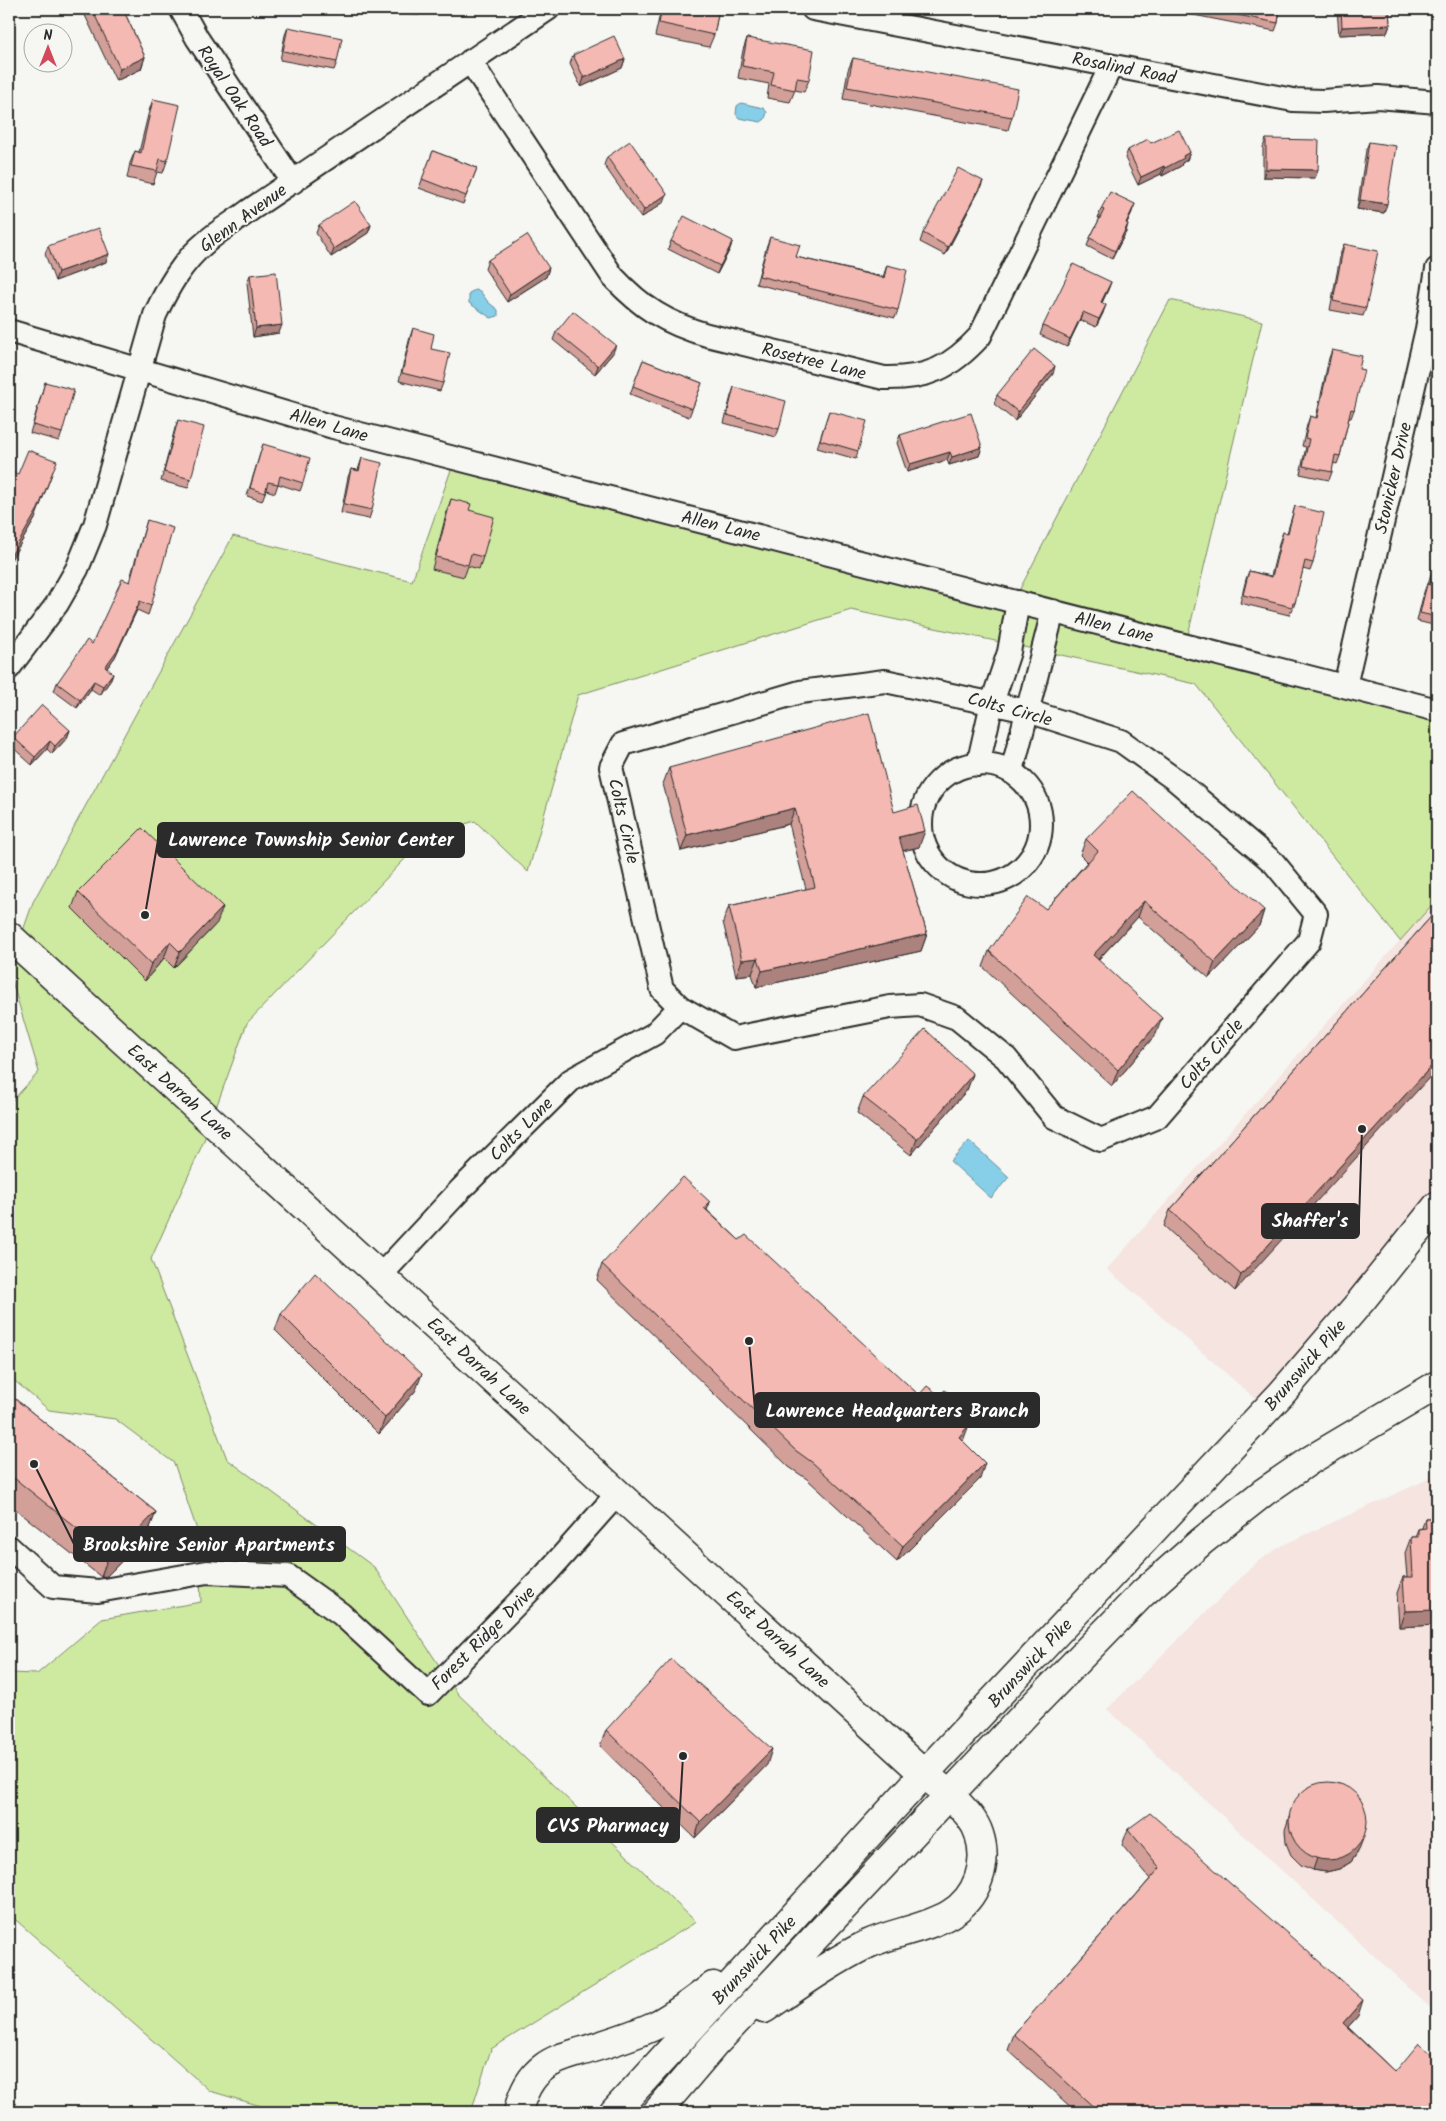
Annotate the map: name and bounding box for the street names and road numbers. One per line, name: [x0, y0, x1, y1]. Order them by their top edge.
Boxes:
street label: Royal Oak Road: [189, 40, 279, 155]
street label: Rosalind Road: [1069, 45, 1179, 94]
street label: Glenn Avenue: [194, 177, 294, 261]
street label: Rosetree Lane: [758, 335, 869, 389]
street label: Allen Lane: [286, 401, 371, 451]
street label: Stonicker Drive: [1368, 420, 1421, 537]
street label: Allen Lane: [678, 504, 763, 551]
street label: Allen Lane: [1071, 605, 1156, 652]
street label: Colts Circle: [964, 685, 1055, 736]
street label: Colts Circle: [599, 776, 646, 867]
street label: Colts Circle: [1173, 1013, 1252, 1097]
street label: East Darrah Lane: [119, 1037, 239, 1149]
street label: Colts Lane: [483, 1091, 561, 1169]
street label: East Darrah Lane: [419, 1311, 537, 1423]
street label: Brunswick Pike: [1258, 1313, 1354, 1419]
street label: Forest Ridge Drive: [425, 1580, 543, 1698]
street label: East Darrah Lane: [718, 1584, 836, 1696]
street label: Brunswick Pike: [982, 1612, 1081, 1716]
street label: Brunswick Pike: [706, 1909, 805, 2013]

